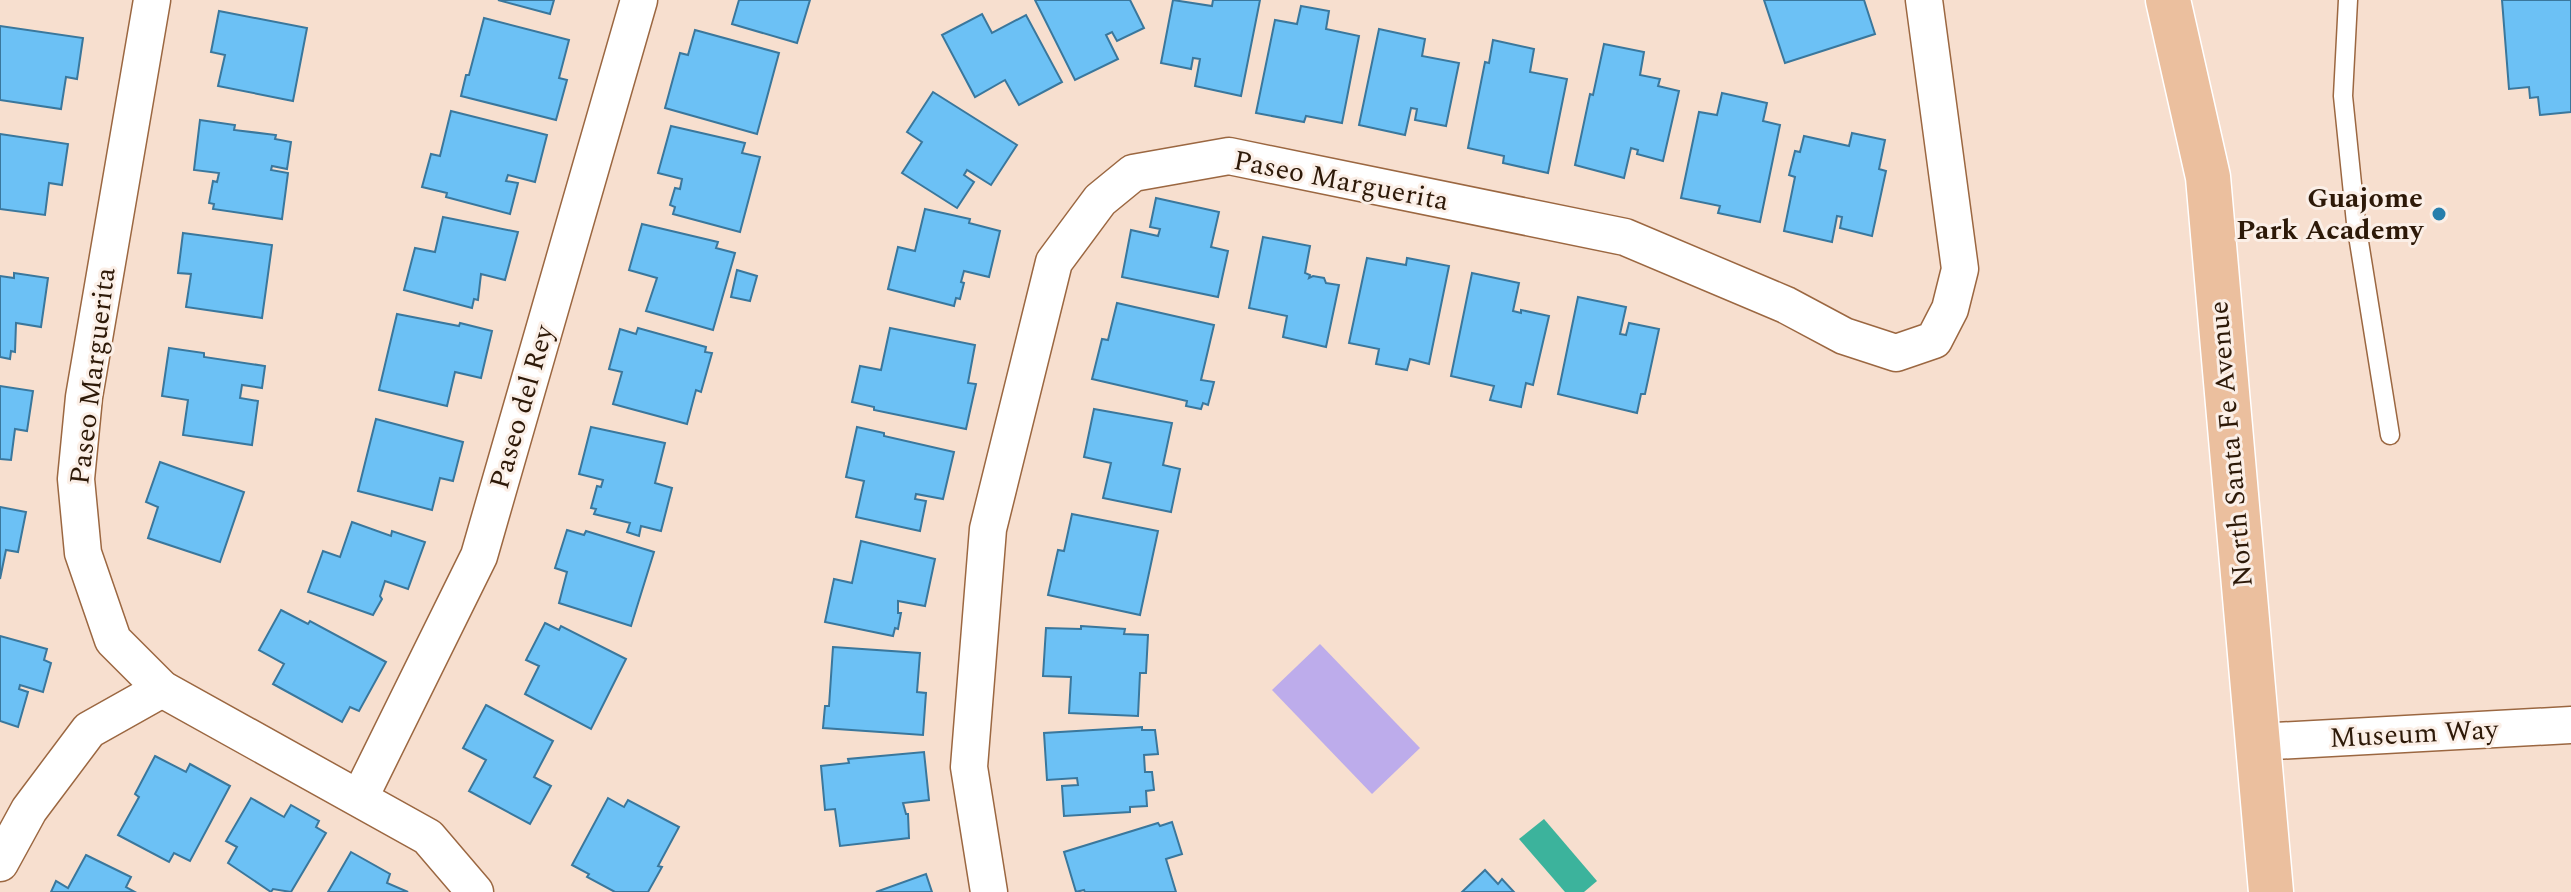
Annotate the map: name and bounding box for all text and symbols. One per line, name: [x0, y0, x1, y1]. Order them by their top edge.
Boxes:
street label: Paseo Marguerita: [1230, 139, 1453, 223]
place label: Guajome Park Academy: [2236, 177, 2425, 252]
marker: Guajome Park Academy: [2430, 205, 2448, 223]
street label: Paseo Marguerita: [58, 265, 128, 487]
street label: North Santa Fe Avenue: [2197, 299, 2265, 589]
street label: Paseo del Rey: [478, 318, 566, 494]
street label: Museum Way: [2329, 708, 2501, 760]

